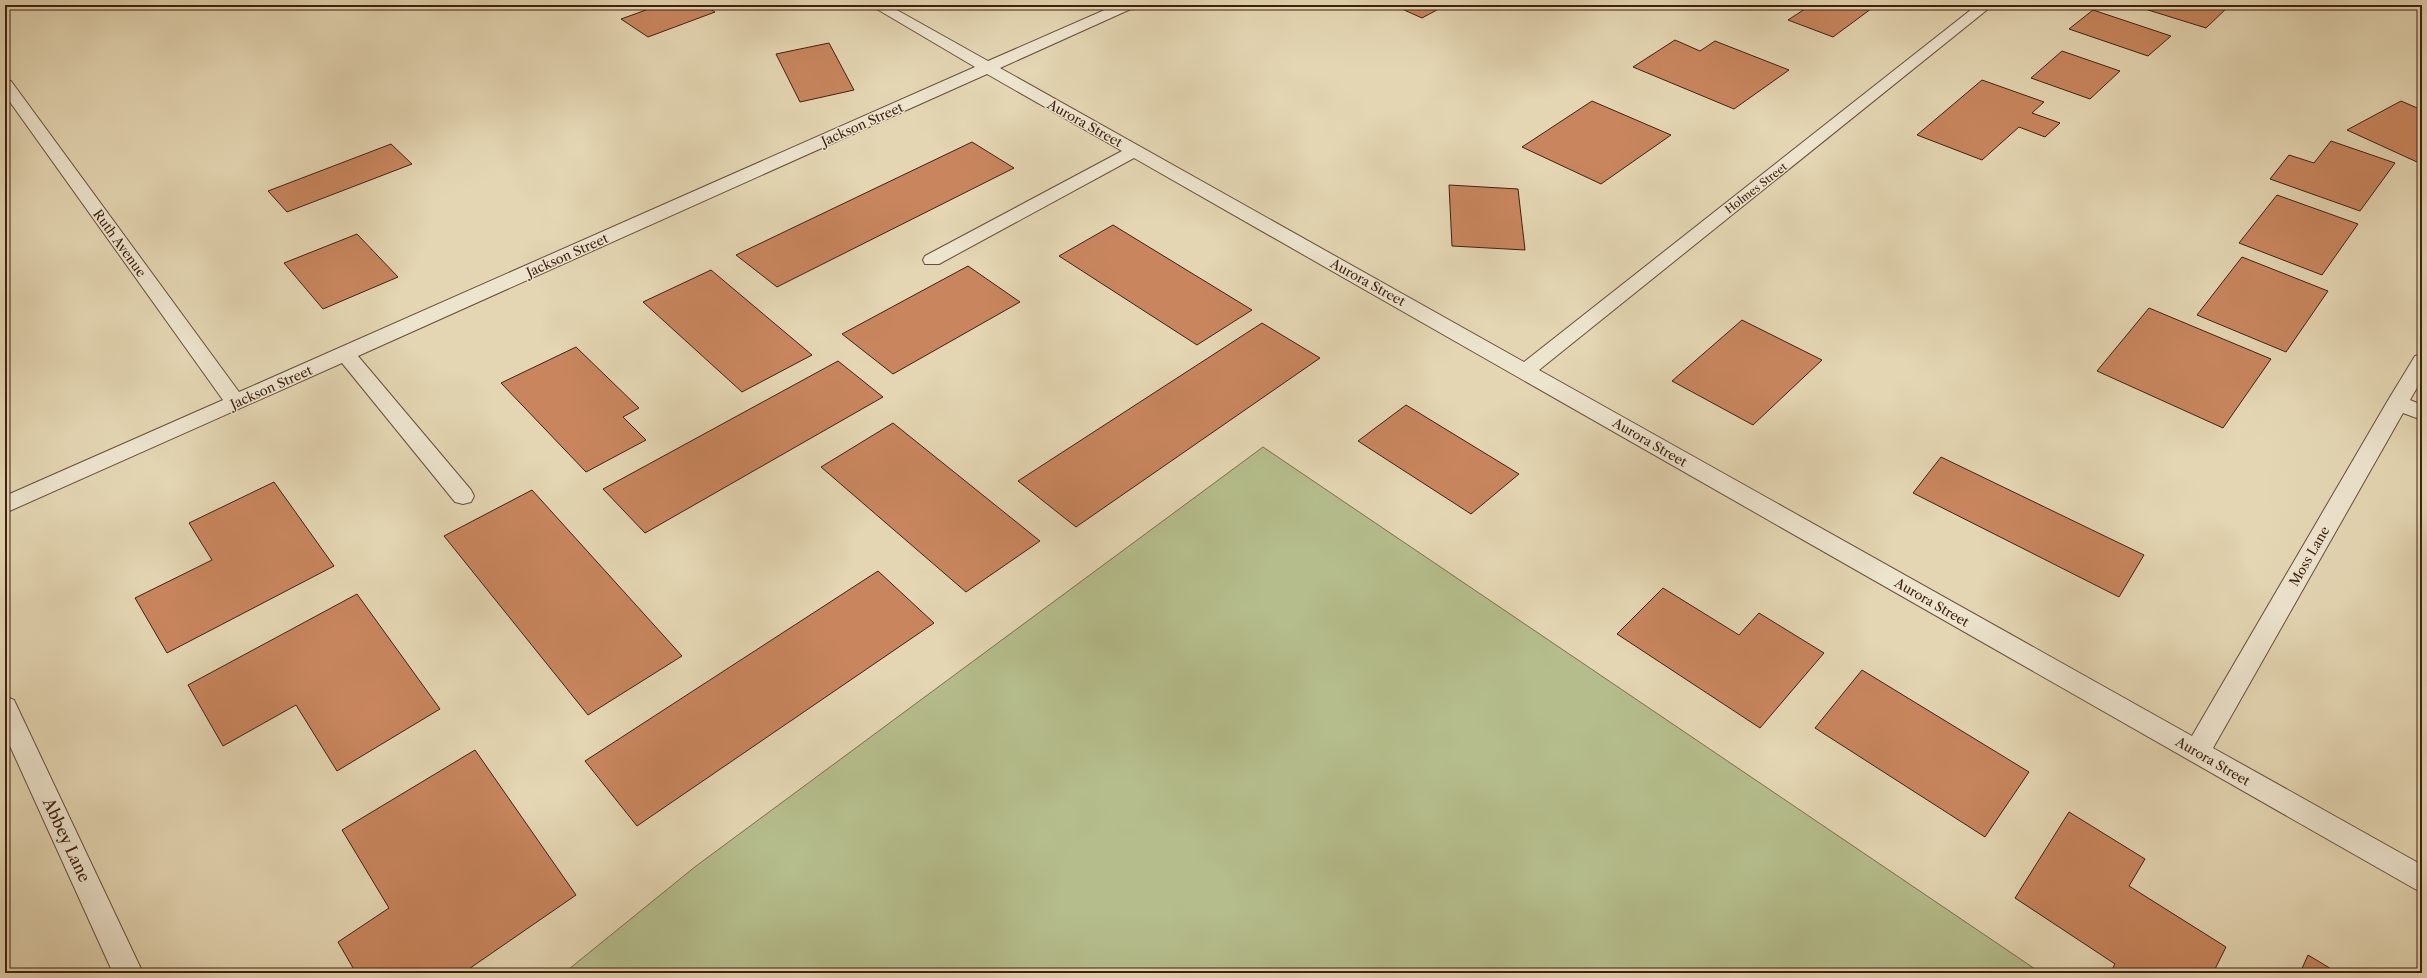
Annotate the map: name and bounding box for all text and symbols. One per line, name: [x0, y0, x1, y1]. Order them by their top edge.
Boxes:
street label: Aurora Street: [1044, 95, 1126, 150]
street label: Jackson Street: [817, 99, 906, 150]
street label: Holmes Street: [1722, 159, 1790, 216]
street label: Ruth Avenue: [90, 206, 150, 280]
street label: Jackson Street: [522, 230, 611, 281]
street label: Aurora Street: [1327, 254, 1409, 309]
street label: Jackson Street: [226, 362, 315, 413]
street label: Aurora Street: [1609, 414, 1690, 470]
street label: Moss Lane: [2285, 523, 2333, 589]
street label: Aurora Street: [1891, 574, 1972, 630]
street label: Aurora Street: [2172, 733, 2253, 789]
street label: Abbey Lane: [38, 794, 95, 885]

